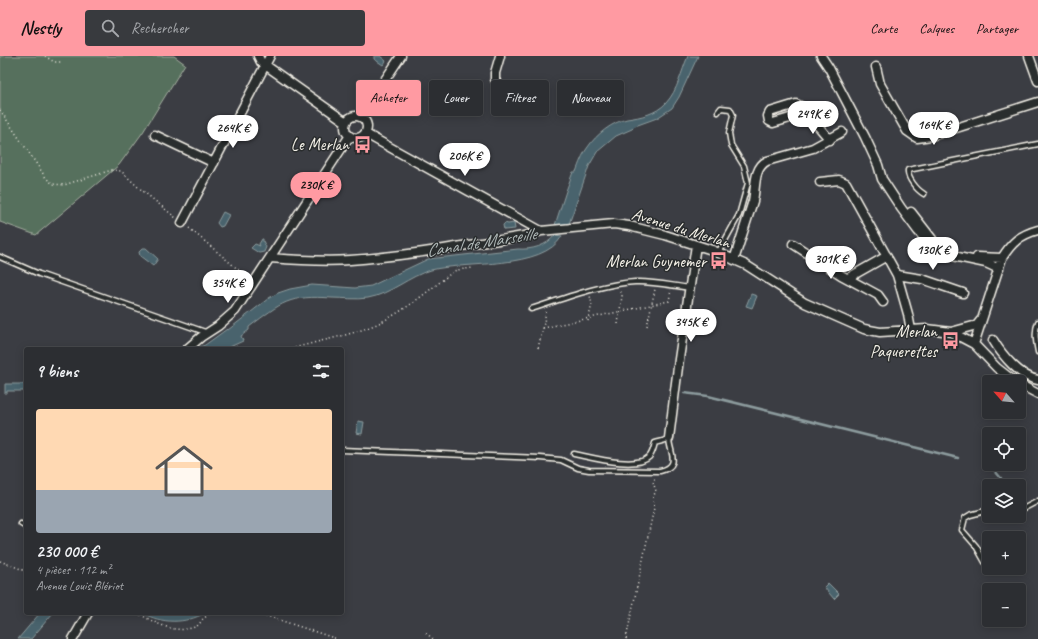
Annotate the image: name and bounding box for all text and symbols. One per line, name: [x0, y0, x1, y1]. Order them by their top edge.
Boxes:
search box: [85, 10, 365, 46]
text: Nestly: [20, 16, 61, 40]
icon: search: [99, 17, 121, 39]
text: Rechercher: [131, 19, 189, 38]
text: Carte: [870, 20, 897, 37]
text: Calques: [919, 20, 954, 37]
text: Partager: [976, 20, 1018, 37]
chip: Acheter: [356, 80, 421, 116]
chip: Louer: [429, 80, 483, 116]
chip: Filtres: [491, 80, 549, 116]
chip: Nouveau: [557, 80, 624, 116]
pin: 249K €: [780, 101, 846, 135]
text: 249K €: [797, 106, 830, 122]
pin: 164K €: [901, 112, 967, 146]
pin: 264K €: [200, 115, 266, 149]
text: 164K €: [917, 117, 951, 133]
text: 264K €: [216, 120, 250, 136]
place label: Le Merlan: [291, 134, 350, 155]
bus stop icon: Le Merlan: [352, 134, 372, 154]
pin: 206K €: [432, 143, 498, 177]
text: 206K €: [448, 148, 482, 164]
pin: 230K €: [283, 172, 349, 206]
text: 230K €: [299, 177, 333, 193]
street label: Avenue du Merlan: [629, 203, 734, 253]
water label: Canal de Marseille: [424, 222, 541, 262]
pin: 130K €: [900, 237, 966, 271]
text: 130K €: [916, 242, 950, 258]
pin: 301K €: [798, 246, 864, 280]
place label: Merlan Guynemer: [606, 251, 708, 272]
bus stop icon: Merlan Guynemer: [709, 251, 729, 271]
text: 301K €: [814, 251, 848, 267]
pin: 354K €: [195, 270, 261, 304]
text: 354K €: [212, 275, 244, 291]
pin: 345K €: [658, 309, 724, 343]
text: 345K €: [675, 314, 707, 330]
place label: Merlan Paquerettes: [870, 321, 938, 362]
bus stop icon: Merlan Paquerettes: [940, 331, 960, 351]
icon: filters: [310, 360, 332, 382]
text: 9 biens: [36, 361, 78, 382]
north arrow: [982, 375, 1026, 419]
map controls: [982, 375, 1026, 627]
button: locate: [982, 427, 1026, 471]
icon: home: [148, 435, 220, 507]
button: layers: [982, 479, 1026, 523]
button: +: [982, 531, 1026, 575]
text: 230 000 €: [36, 541, 98, 562]
text: 4 pièces · 112 m²: [36, 562, 111, 578]
text: Avenue Louis Blériot: [36, 578, 123, 594]
button: −: [982, 583, 1026, 627]

